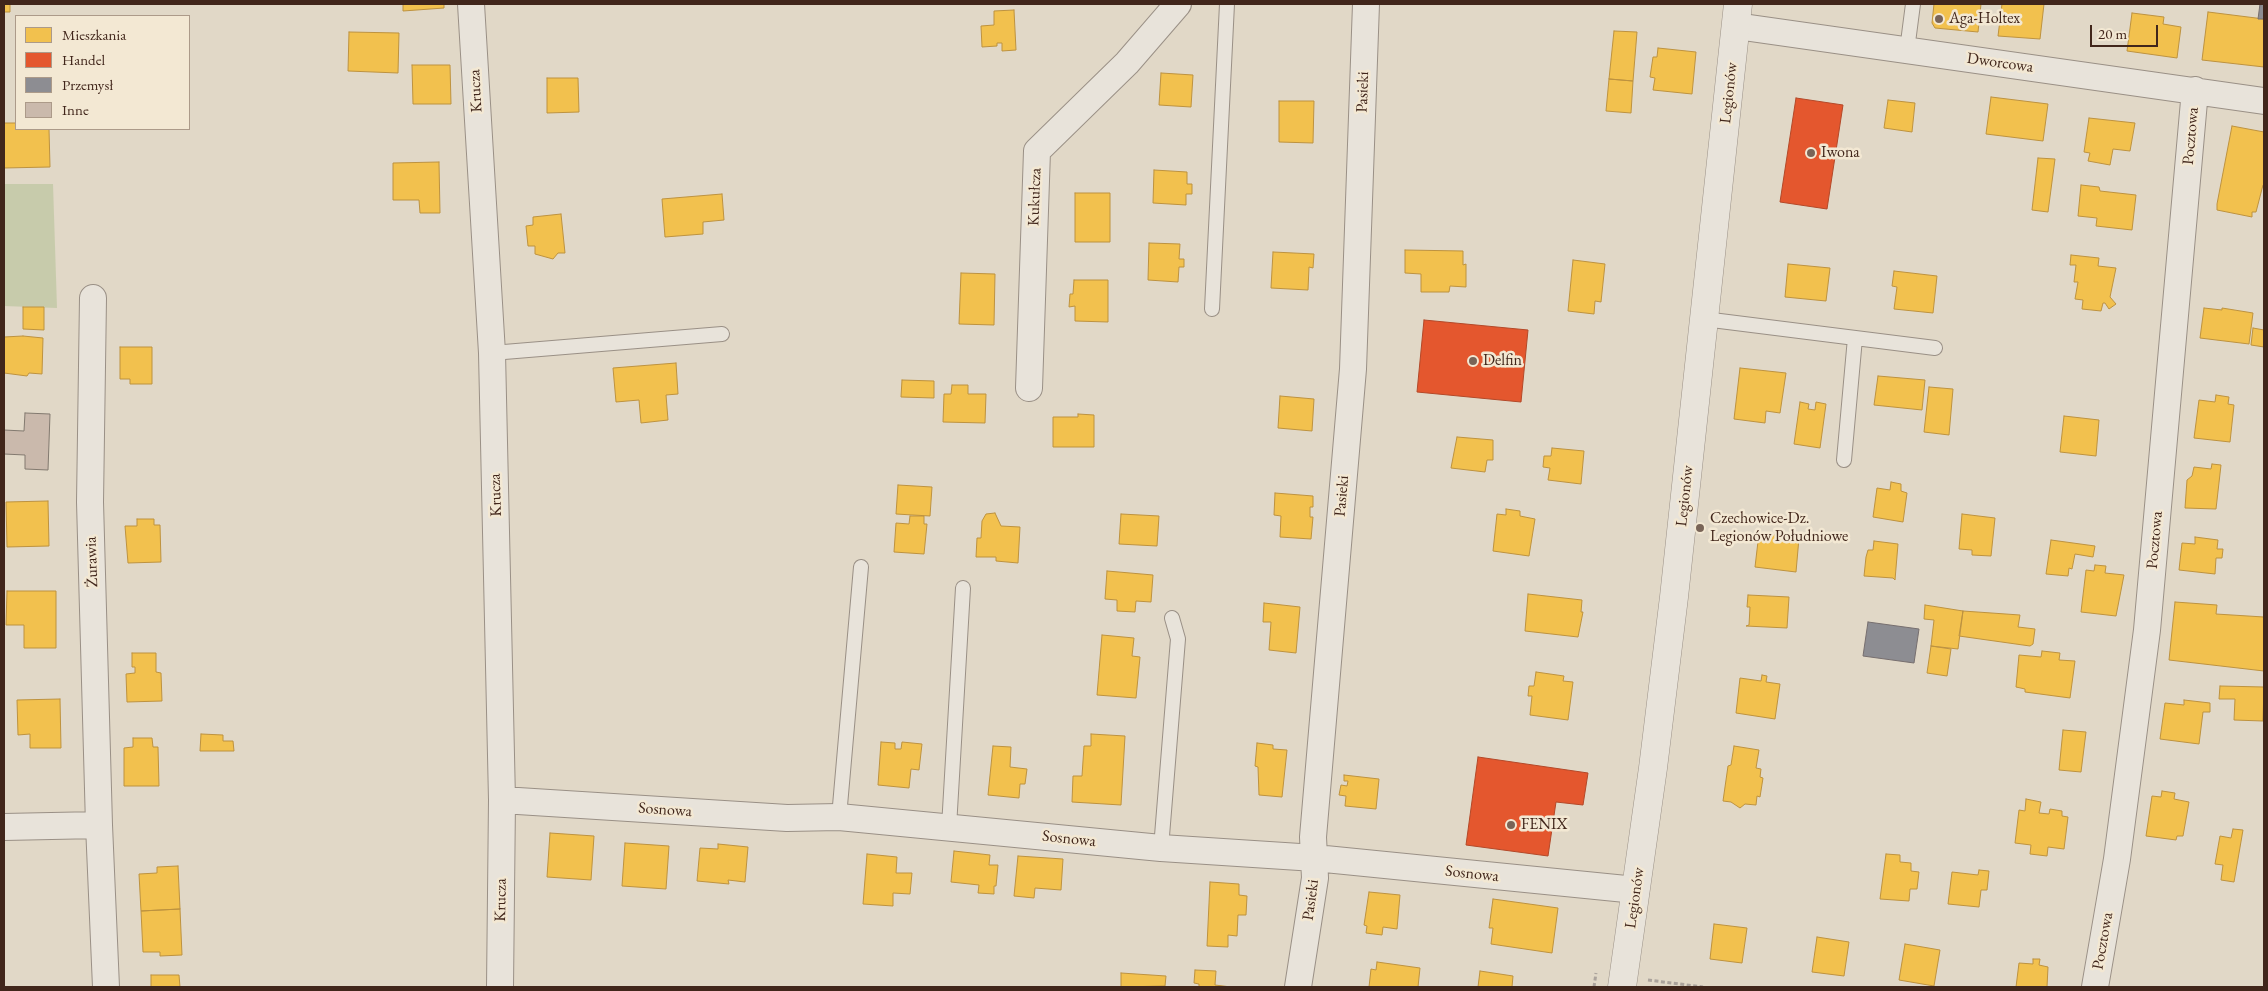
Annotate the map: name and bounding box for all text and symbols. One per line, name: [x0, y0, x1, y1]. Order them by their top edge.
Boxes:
place label: Aga-Holtex: [1949, 9, 2020, 29]
marker: Aga-Holtex: [1933, 13, 1945, 25]
legend: [15, 15, 190, 130]
scale bar: [2093, 15, 2160, 47]
text: 20 m: [2098, 24, 2127, 43]
text: Mieszkania: [62, 25, 126, 44]
street label: Dworcowa: [1966, 49, 2034, 77]
text: Handel: [62, 50, 105, 69]
street label: Legionów: [1716, 61, 1742, 125]
street label: Krucza: [465, 69, 487, 113]
street label: Pasieki: [1353, 71, 1373, 113]
text: Przemysł: [62, 75, 113, 94]
text: Inne: [62, 100, 89, 119]
street label: Pocztowa: [2179, 106, 2203, 166]
place label: Iwona: [1821, 143, 1860, 163]
marker: Iwona: [1805, 147, 1817, 159]
street label: Kukułcza: [1024, 168, 1046, 226]
place label: Delfin: [1483, 351, 1522, 371]
marker: Delfin: [1467, 355, 1479, 367]
street label: Legionów: [1672, 464, 1698, 528]
street label: Krucza: [486, 473, 506, 517]
street label: Pasieki: [1331, 475, 1353, 517]
place label: Czechowice-Dz. Legionów Południowe: [1710, 509, 1848, 547]
street label: Pocztowa: [2143, 510, 2167, 570]
marker: Czechowice-Dz. Legionów Południowe: [1694, 522, 1706, 534]
street label: Żurawia: [82, 536, 102, 588]
street label: Sosnowa: [638, 799, 692, 821]
place label: FENIX: [1521, 815, 1568, 835]
marker: FENIX: [1505, 819, 1517, 831]
street label: Sosnowa: [1041, 827, 1097, 851]
street label: Sosnowa: [1444, 862, 1500, 886]
street label: Legionów: [1621, 866, 1649, 930]
street label: Krucza: [491, 878, 511, 922]
street label: Pasieki: [1299, 878, 1323, 922]
street label: Pocztowa: [2089, 911, 2117, 971]

